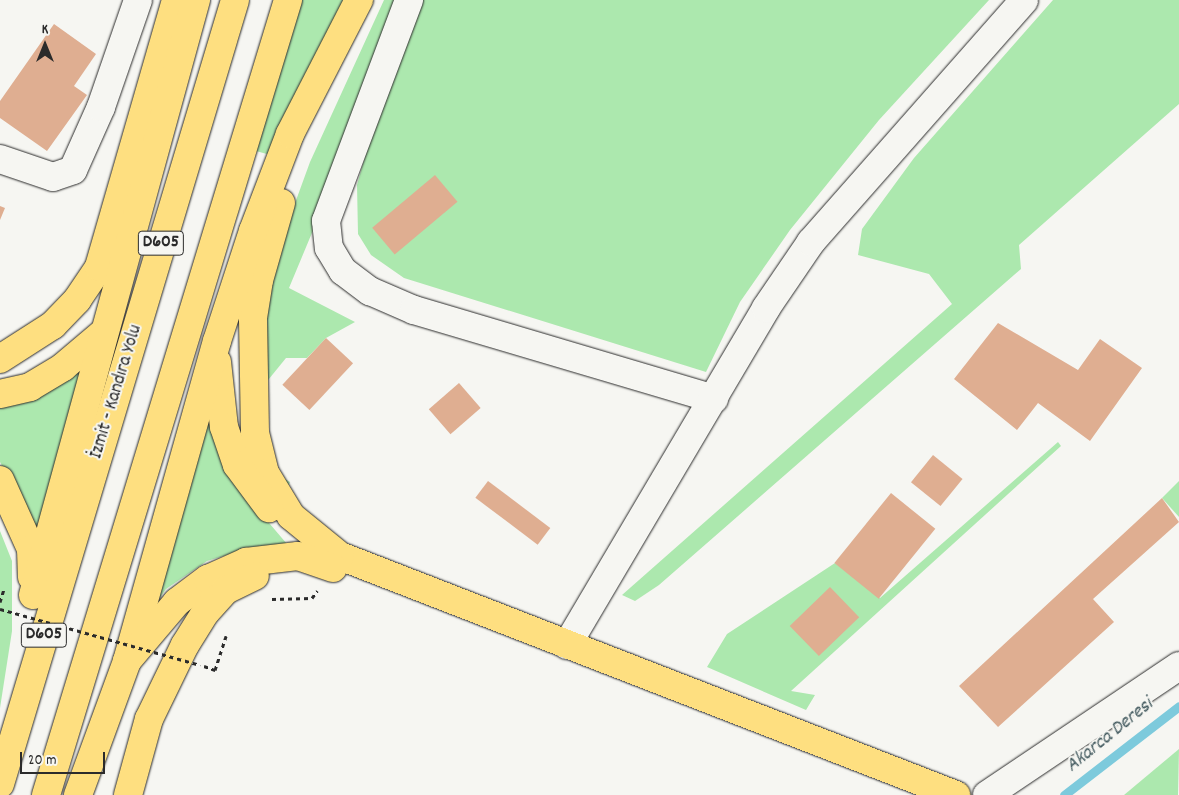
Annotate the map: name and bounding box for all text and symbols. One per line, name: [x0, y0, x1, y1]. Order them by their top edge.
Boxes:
north arrow: [20, 20, 70, 70]
text: K: [42, 20, 48, 40]
road number: D605: [137, 228, 185, 258]
street label: İzmit - Kandıra Yolu: [86, 322, 148, 462]
road number: D605: [20, 620, 68, 650]
water label: Akarca Deresi: [1062, 694, 1158, 778]
scale bar: [22, 742, 108, 774]
text: 20 m: [28, 750, 56, 772]

